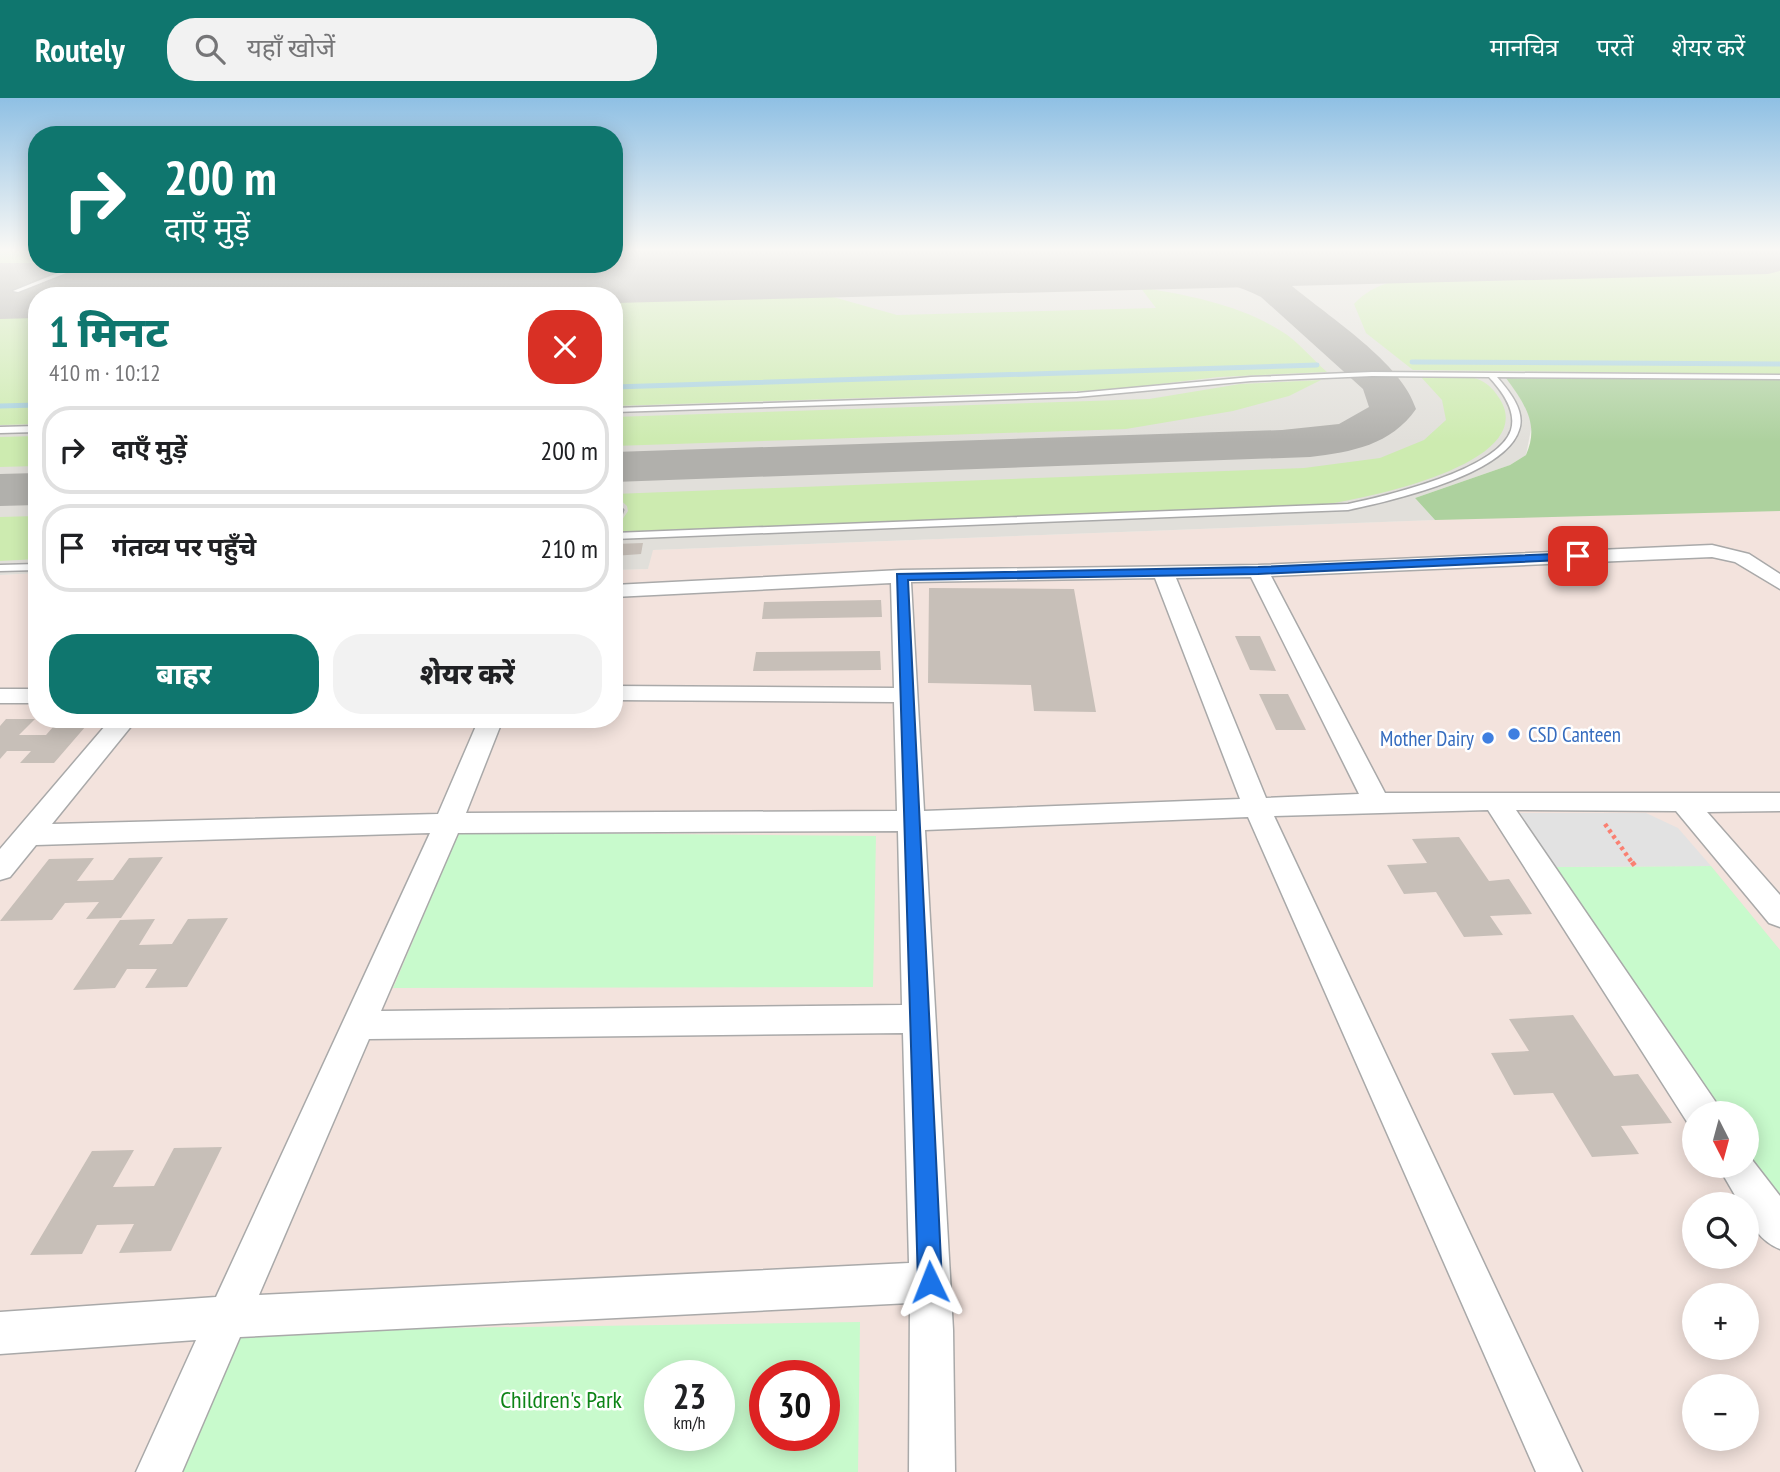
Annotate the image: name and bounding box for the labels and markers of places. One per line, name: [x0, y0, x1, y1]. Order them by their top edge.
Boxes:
pin: [1548, 526, 1608, 586]
place label: CSD Canteen: [1528, 721, 1621, 748]
place label: Mother Dairy: [1380, 725, 1474, 752]
marker: CSD Canteen: [1506, 726, 1522, 742]
marker: Mother Dairy: [1480, 730, 1496, 746]

